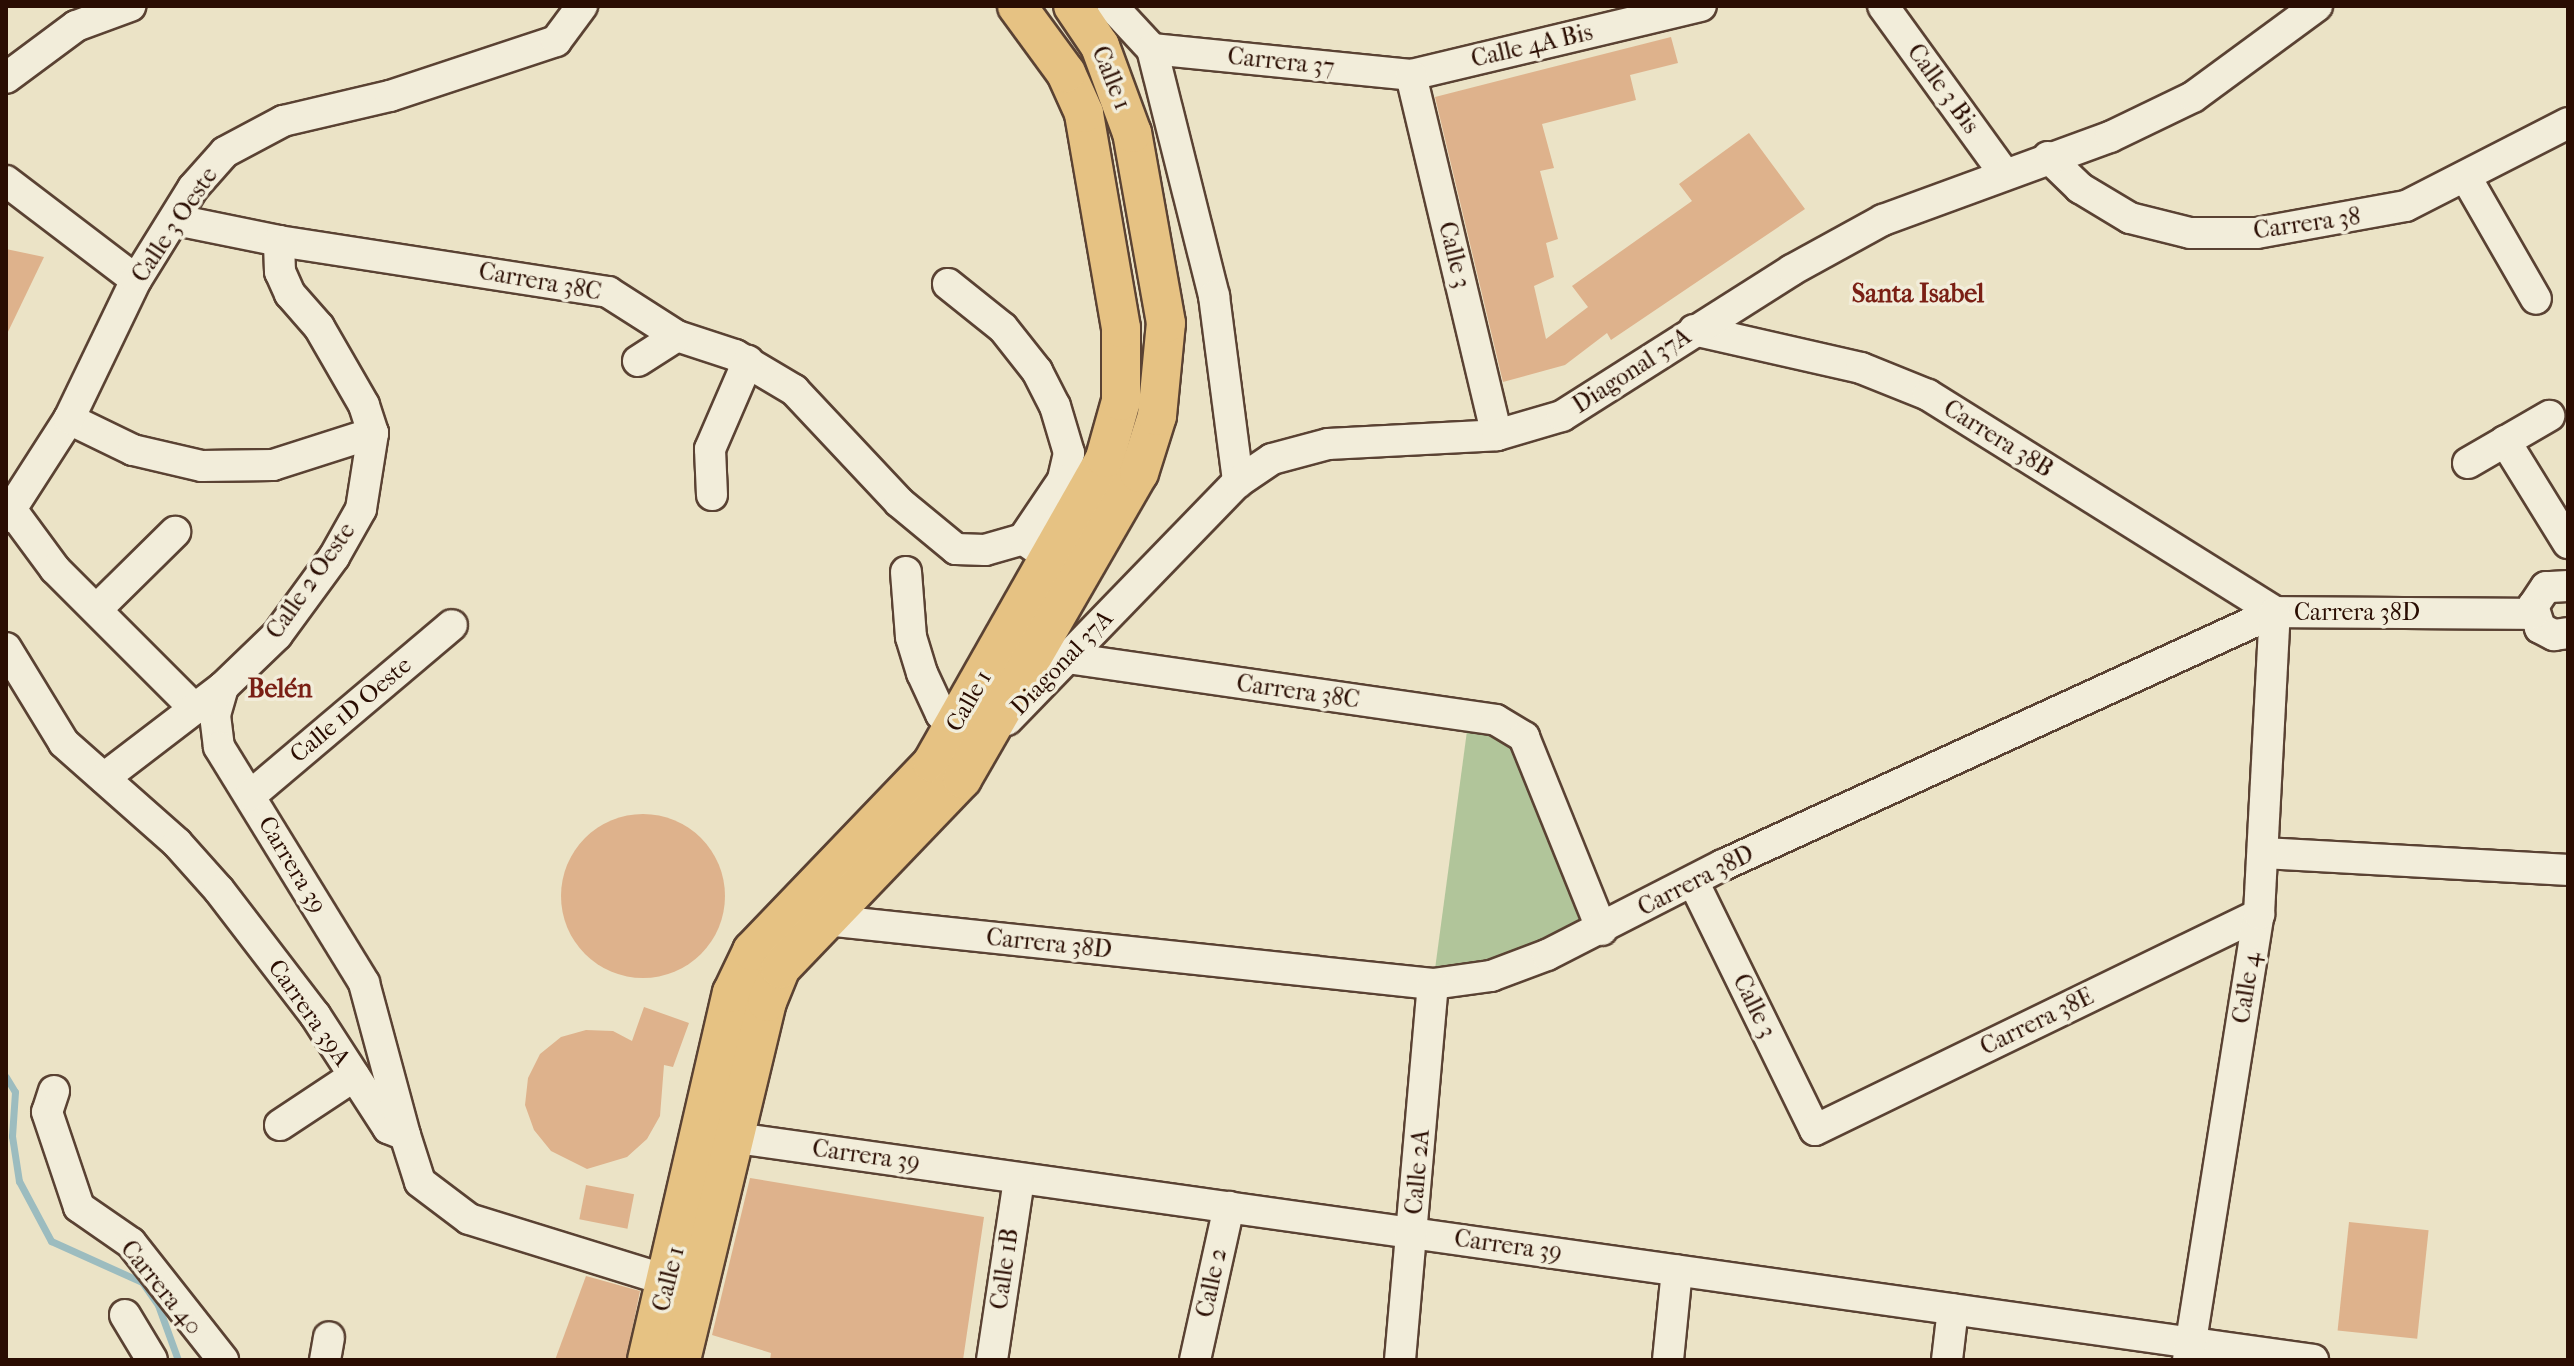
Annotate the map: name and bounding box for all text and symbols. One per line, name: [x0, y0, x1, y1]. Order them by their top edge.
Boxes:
street label: Calle 4A Bis: [1468, 18, 1596, 74]
street label: Calle 3 Bis: [1901, 38, 1985, 140]
street label: Calle 1: [1085, 42, 1137, 114]
street label: Carrera 37: [1226, 42, 1336, 82]
street label: Calle 3 Oeste: [126, 162, 224, 288]
street label: Carrera 38: [2252, 202, 2362, 246]
street label: Calle 3: [1432, 219, 1476, 291]
street label: Carrera 38C: [476, 257, 604, 307]
district label: Santa Isabel: [1852, 278, 1984, 310]
street label: Diagonal 37A: [1568, 322, 1696, 420]
street label: Carrera 38B: [1938, 394, 2058, 484]
street label: Calle 2 Oeste: [260, 517, 362, 645]
street label: Carrera 38D: [2294, 599, 2420, 627]
street label: Diagonal 37A: [1005, 604, 1119, 722]
street label: Calle 1D Oeste: [284, 651, 418, 769]
street label: Calle 1: [940, 665, 998, 737]
street label: Carrera 38C: [1235, 669, 1361, 715]
district label: Belén: [248, 673, 312, 705]
street label: Carrera 39: [252, 811, 332, 919]
street label: Carrera 38D: [1633, 840, 1759, 922]
street label: Carrera 38D: [985, 923, 1113, 965]
street label: Calle 4: [2227, 950, 2267, 1026]
street label: Carrera 39A: [262, 954, 356, 1072]
street label: Calle 3: [1726, 969, 1782, 1043]
street label: Carrera 38E: [1976, 982, 2098, 1062]
street label: Calle 2A: [1400, 1128, 1436, 1216]
street label: Carrera 39: [810, 1134, 922, 1178]
street label: Carrera 39: [1452, 1224, 1564, 1268]
street label: Calle 1B: [985, 1227, 1025, 1311]
street label: Carrera 40: [114, 1235, 208, 1341]
street label: Calle 1: [647, 1244, 691, 1314]
street label: Calle 2: [1191, 1246, 1233, 1320]

